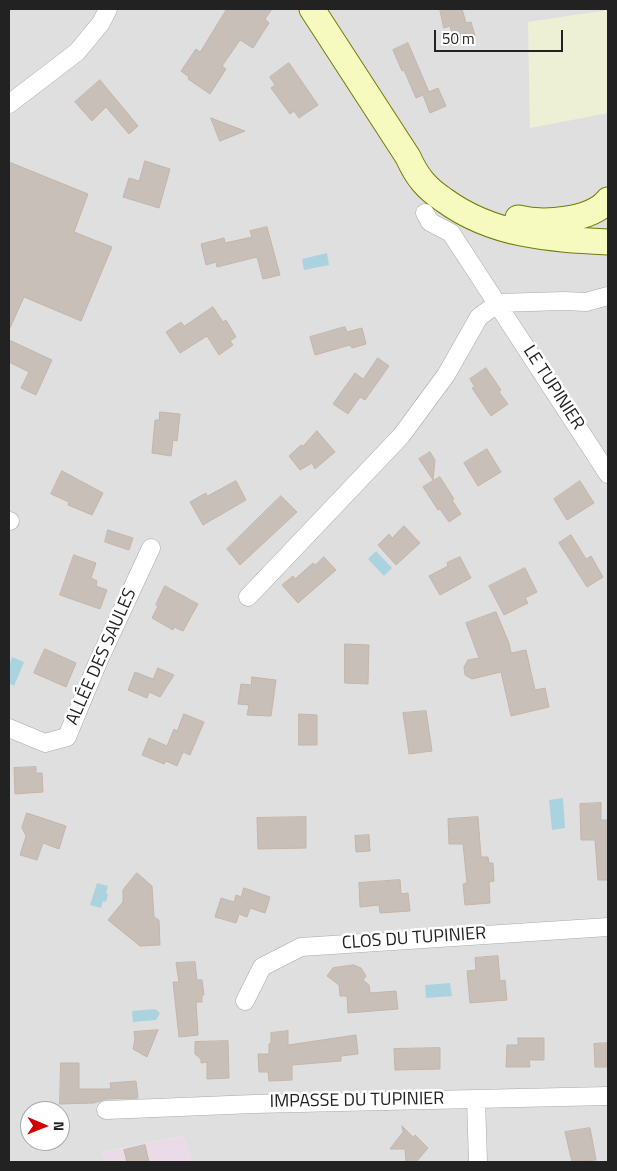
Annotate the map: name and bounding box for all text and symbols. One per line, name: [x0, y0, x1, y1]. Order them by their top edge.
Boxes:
scale bar: [437, 20, 566, 52]
text: 50 m: [442, 27, 475, 50]
street label: LE TUPINIER: [518, 342, 588, 434]
street label: ALLÉE DES SAULES: [62, 585, 142, 729]
street label: CLOS DU TUPINIER: [341, 923, 487, 955]
street label: IMPASSE DU TUPINIER: [269, 1089, 445, 1113]
north arrow: [20, 1101, 70, 1151]
text: N: [49, 1121, 70, 1131]

